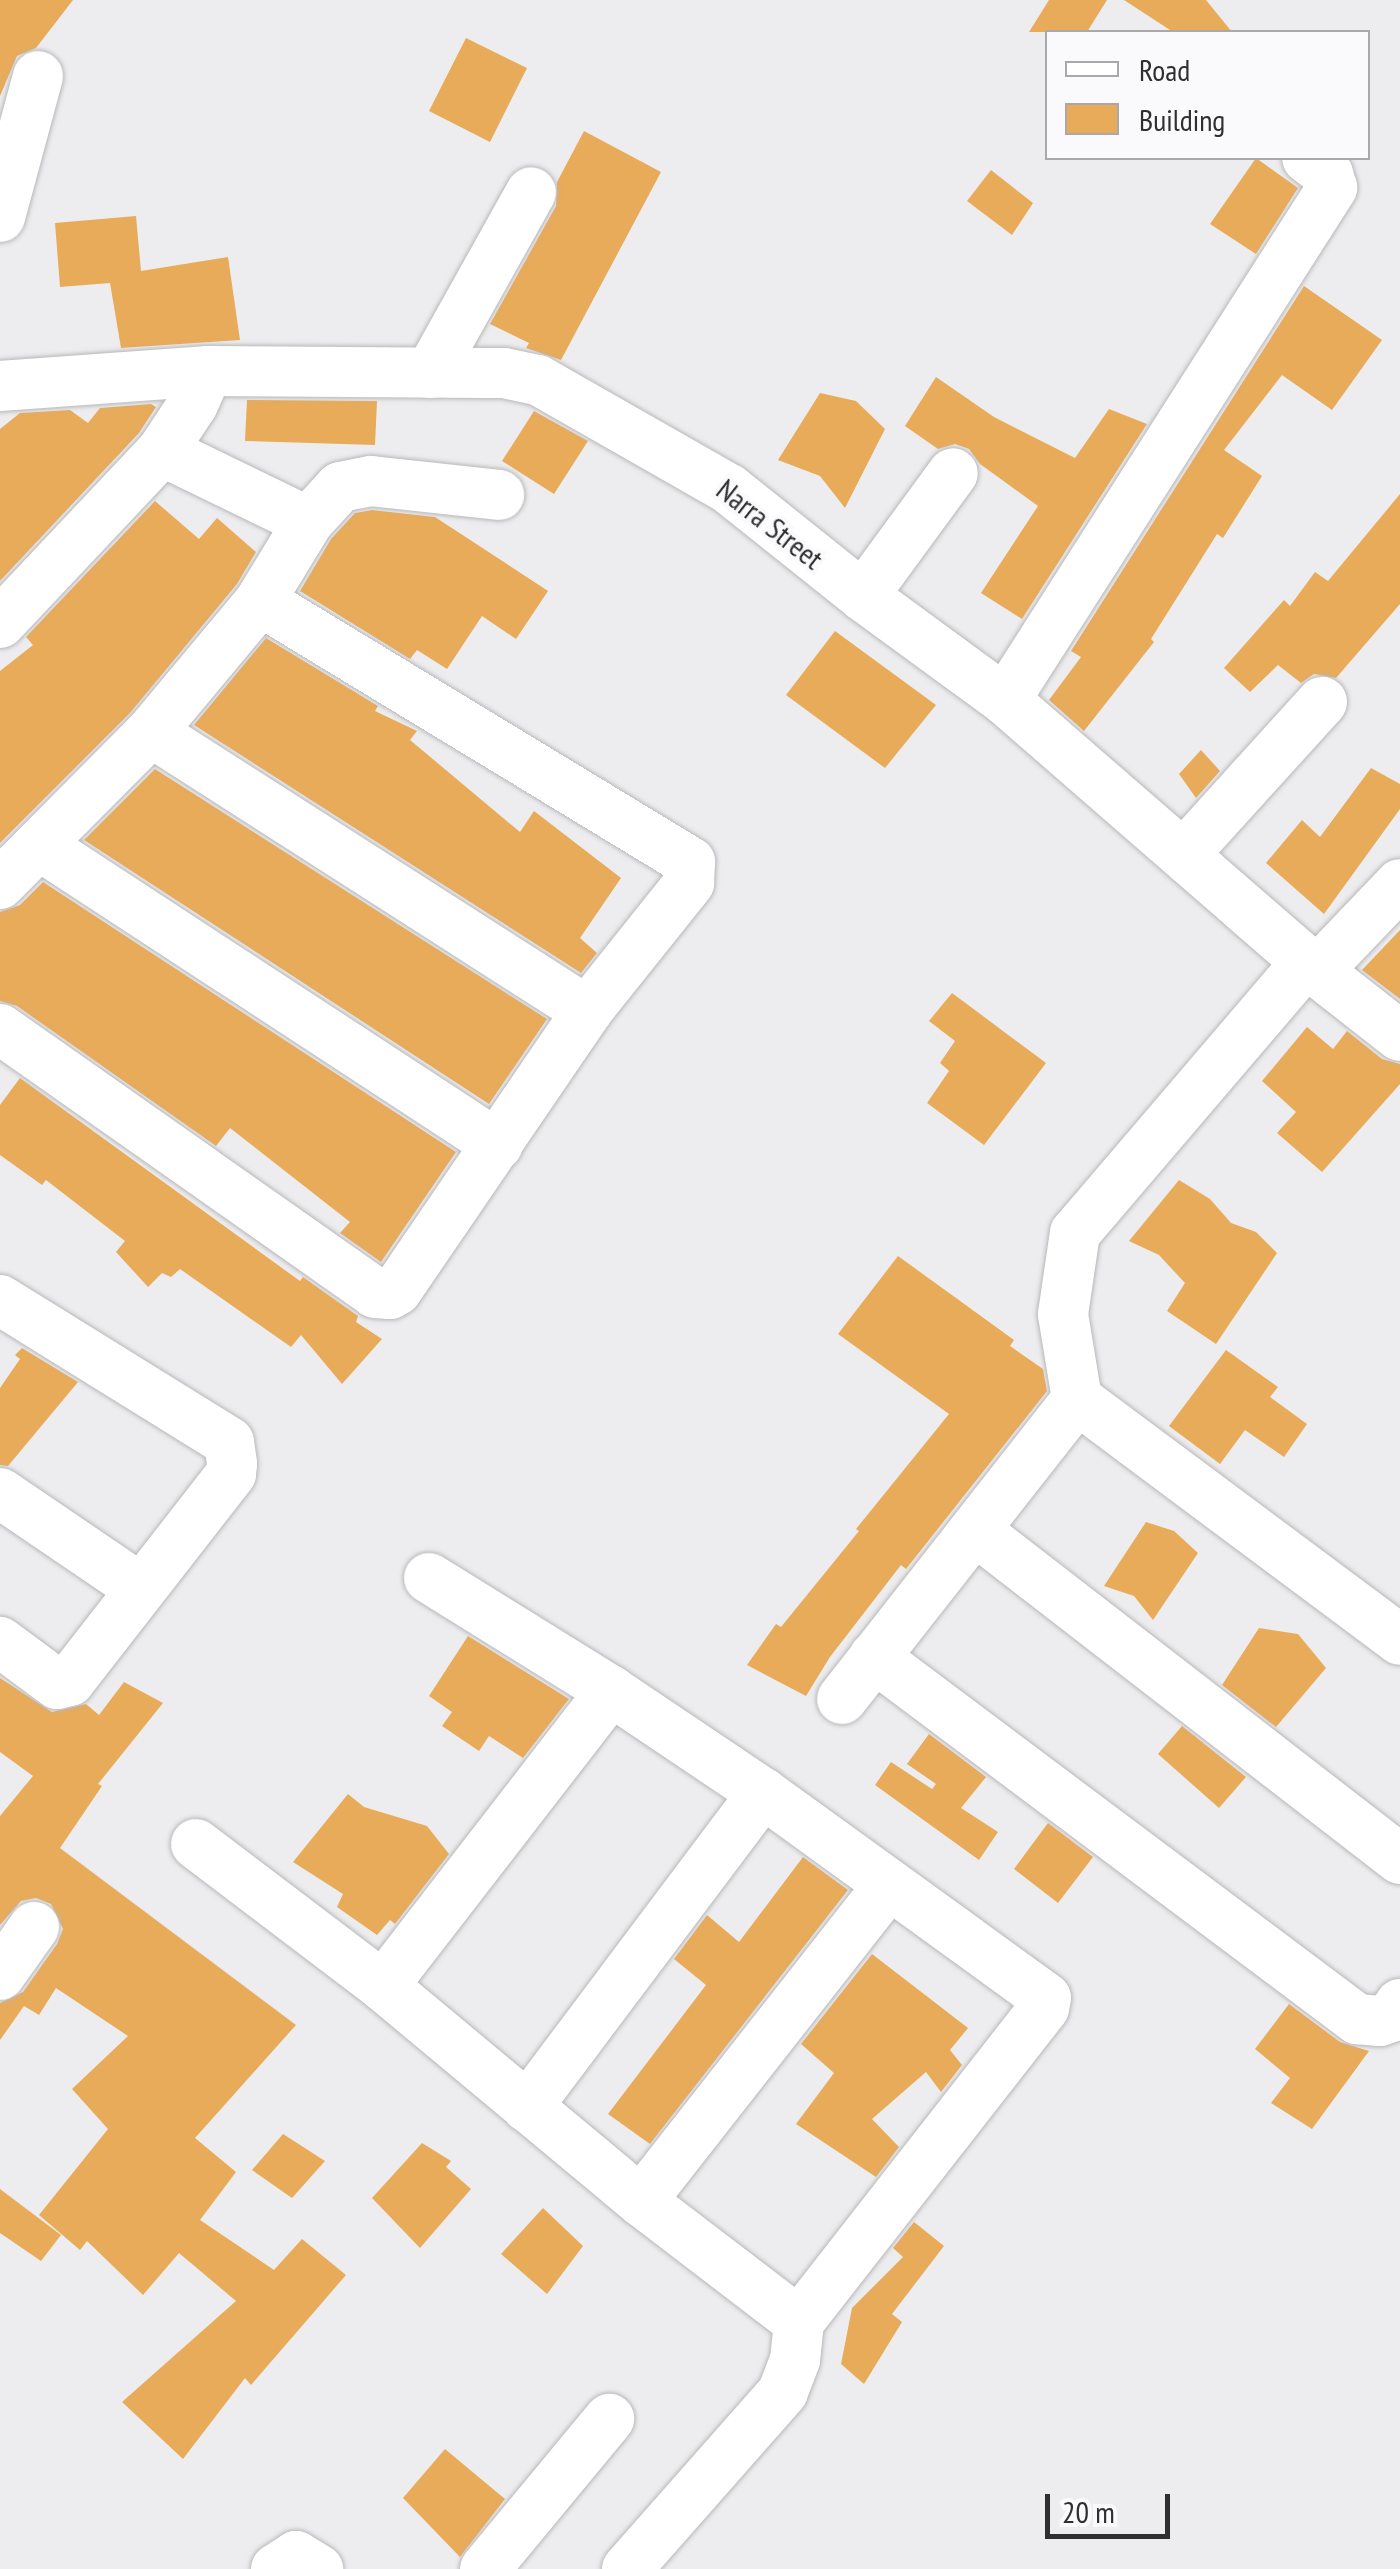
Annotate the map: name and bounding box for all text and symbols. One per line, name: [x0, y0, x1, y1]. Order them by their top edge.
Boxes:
legend: [1045, 30, 1370, 160]
text: Road: [1139, 50, 1190, 89]
text: Building: [1139, 100, 1225, 139]
street label: Narra Street: [710, 471, 830, 577]
scale bar: [1050, 2474, 1175, 2536]
text: 20 m: [1062, 2492, 1115, 2531]

